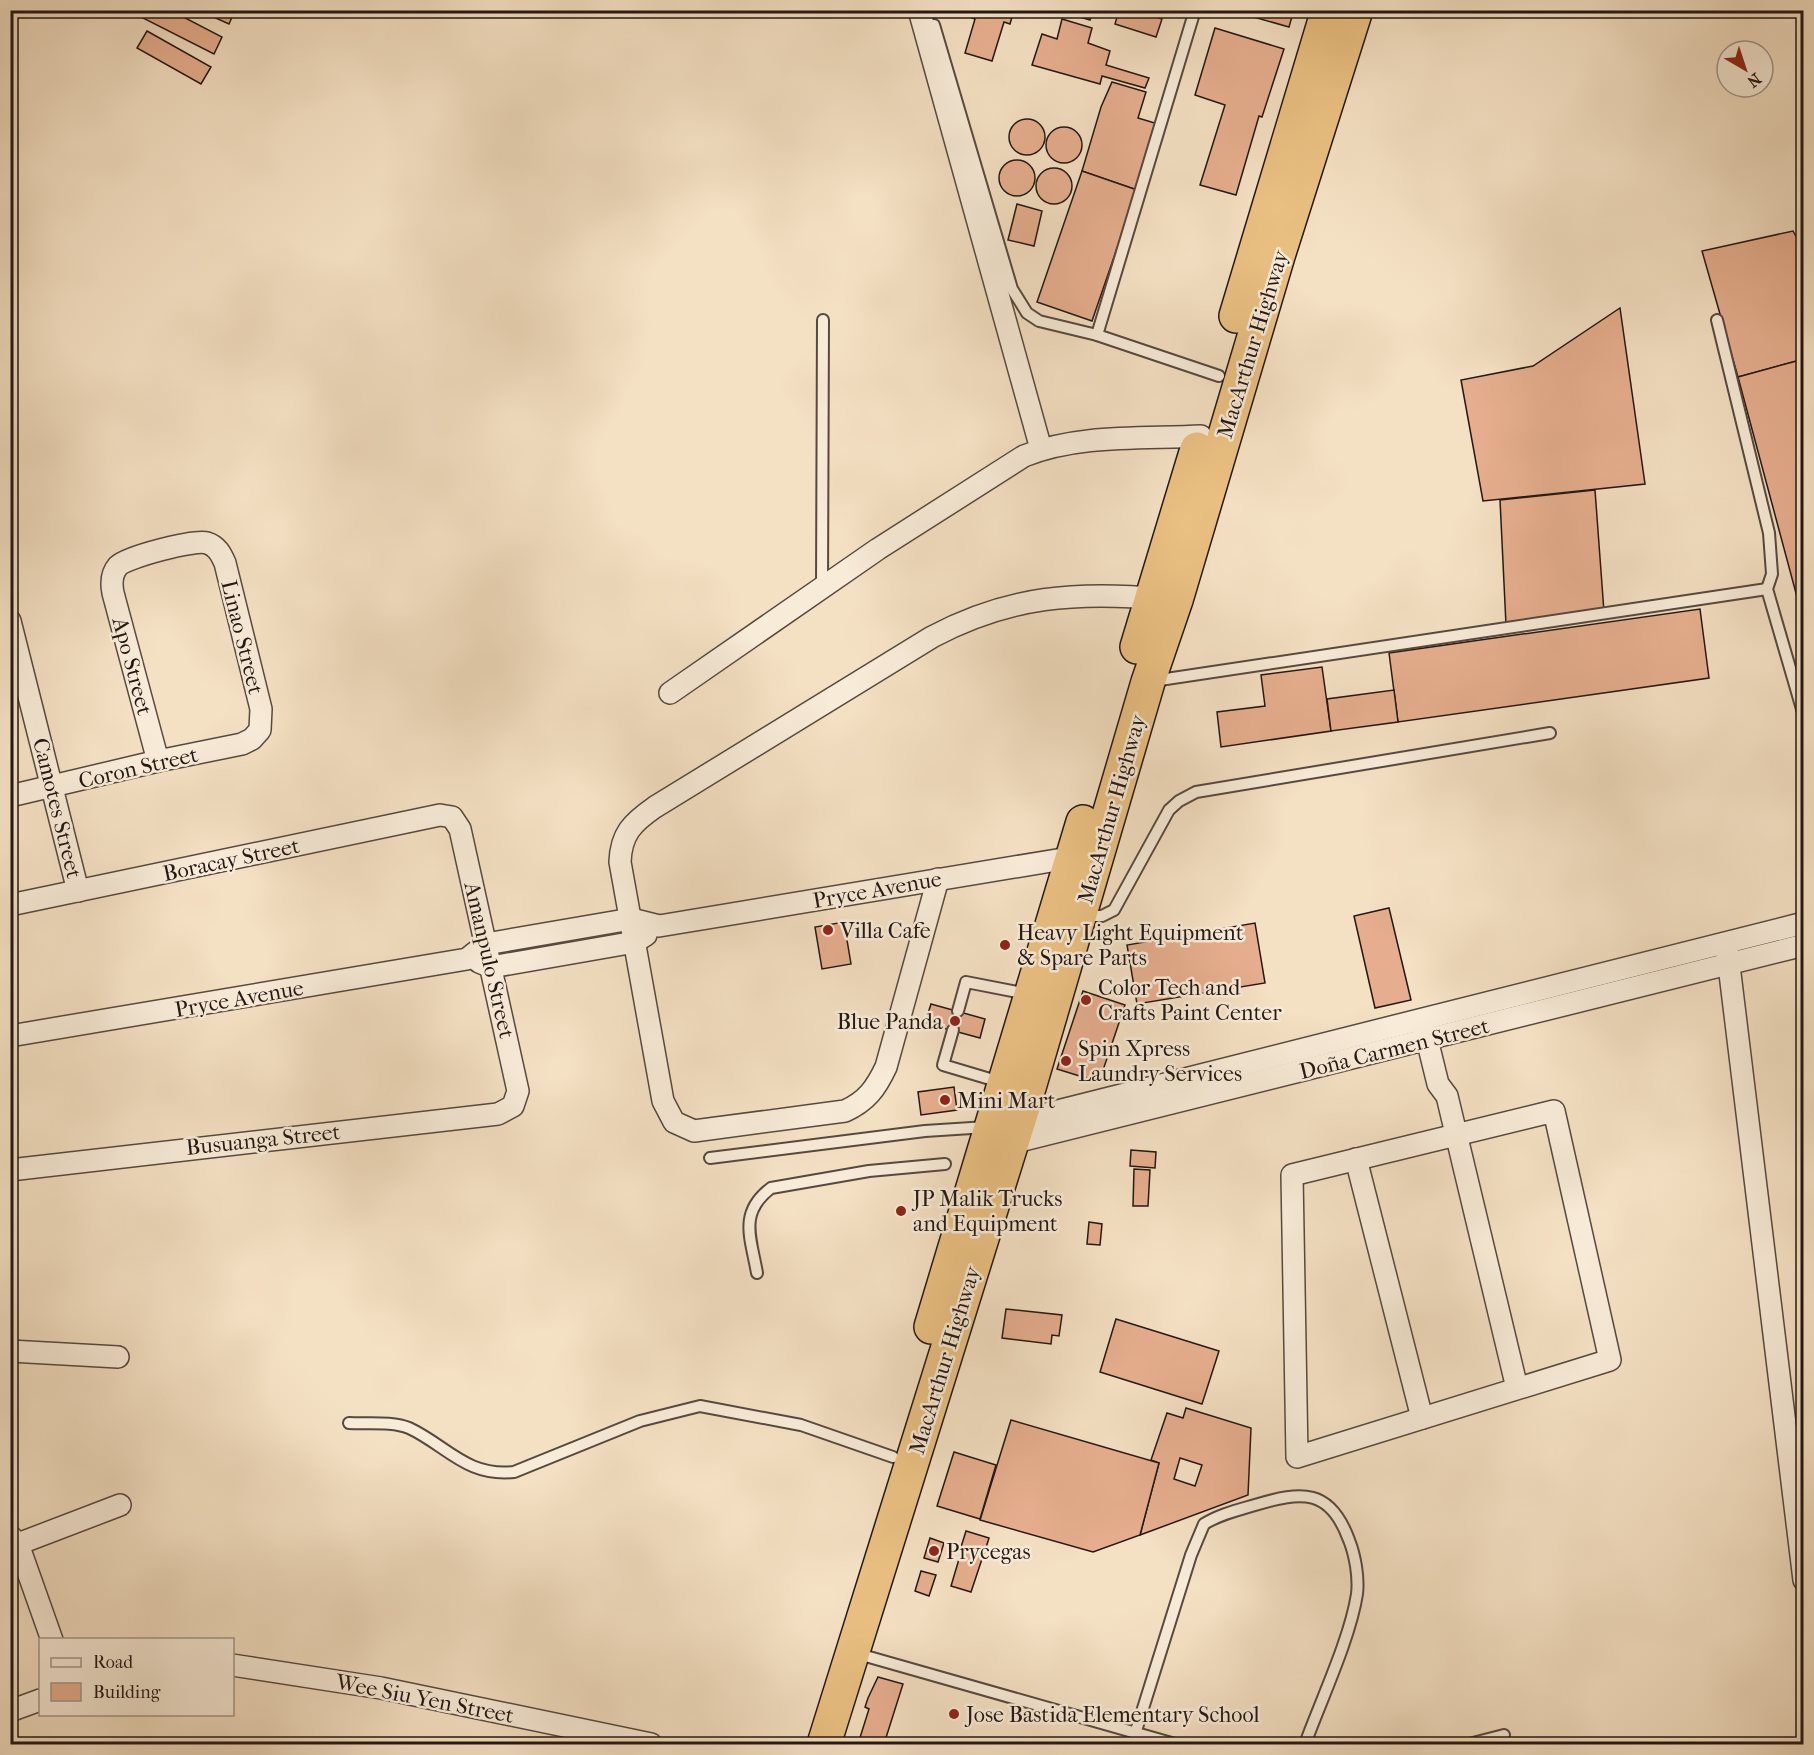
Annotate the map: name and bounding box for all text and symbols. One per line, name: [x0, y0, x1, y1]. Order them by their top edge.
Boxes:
north arrow: [1715, 39, 1775, 99]
text: N: [1743, 69, 1765, 92]
street label: MacArthur Highway: [1212, 246, 1294, 441]
street label: Linao Street: [215, 578, 269, 697]
street label: Apo Street: [106, 614, 158, 718]
street label: MacArthur Highway: [1073, 711, 1152, 907]
street label: Camotes Street: [27, 735, 87, 881]
street label: Coron Street: [76, 742, 201, 794]
street label: Boracay Street: [161, 833, 302, 887]
street label: Pryce Avenue: [811, 866, 944, 914]
street label: Amanpulo Street: [458, 879, 520, 1041]
place label: Villa Cafe: [839, 918, 931, 944]
place label: Heavy Light Equipment & Spare Parts: [1017, 920, 1244, 971]
marker: Villa Cafe: [821, 923, 835, 937]
marker: Heavy Light Equipment & Spare Parts: [998, 938, 1012, 952]
street label: Pryce Avenue: [173, 975, 306, 1023]
place label: Color Tech and Crafts Paint Center: [1098, 975, 1282, 1026]
marker: Color Tech and Crafts Paint Center: [1079, 993, 1093, 1007]
place label: Blue Panda: [837, 1009, 944, 1035]
street label: Doña Carmen Street: [1297, 1013, 1492, 1085]
marker: Blue Panda: [948, 1014, 962, 1028]
place label: Spin Xpress Laundry Services: [1078, 1036, 1242, 1087]
marker: Spin Xpress Laundry Services: [1059, 1054, 1073, 1068]
place label: Mini Mart: [957, 1088, 1055, 1114]
marker: Mini Mart: [938, 1093, 952, 1107]
street label: Busuanga Street: [185, 1119, 342, 1161]
place label: JP Malik Trucks and Equipment: [911, 1186, 1062, 1237]
marker: JP Malik Trucks and Equipment: [894, 1204, 908, 1218]
street label: MacArthur Highway: [904, 1262, 986, 1457]
place label: Prycegas: [946, 1539, 1031, 1565]
marker: Prycegas: [927, 1544, 941, 1558]
legend: [39, 1638, 234, 1716]
text: Road: [93, 1652, 133, 1673]
street label: Wee Siu Yen Street: [333, 1669, 516, 1729]
text: Building: [93, 1682, 161, 1703]
place label: Jose Bastida Elementary School: [964, 1702, 1260, 1728]
marker: Jose Bastida Elementary School: [947, 1707, 961, 1721]

